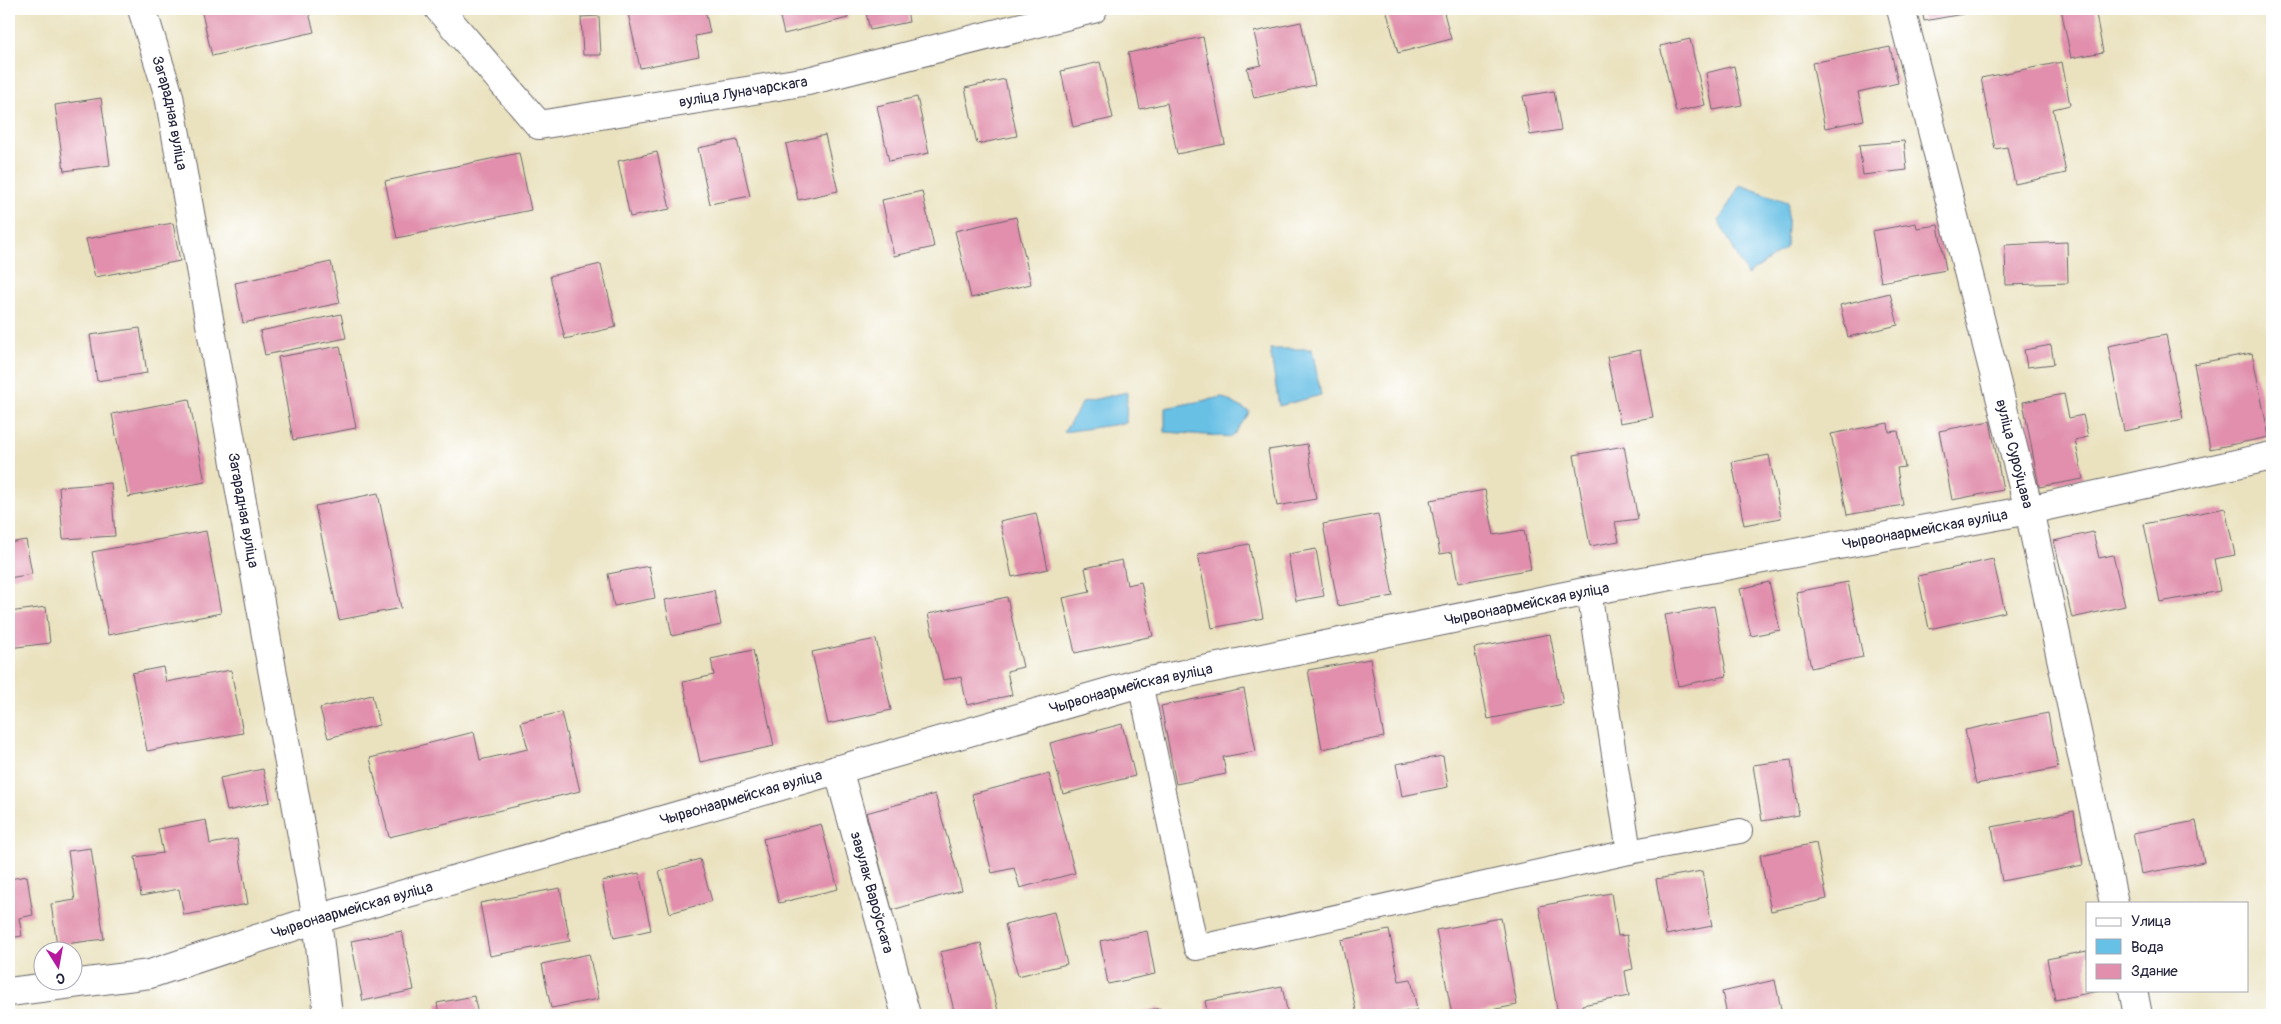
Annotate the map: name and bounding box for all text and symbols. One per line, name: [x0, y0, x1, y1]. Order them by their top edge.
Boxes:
street label: Загарадная вуліца: [148, 54, 192, 172]
street label: вуліца Луначарскага: [677, 72, 809, 111]
street label: вуліца Суроўцава: [1992, 397, 2038, 510]
street label: Загарадная вуліца: [224, 451, 263, 569]
street label: Чырвонаармейская вуліца: [1841, 505, 2009, 554]
street label: Чырвонаармейская вуліца: [1443, 578, 1611, 630]
street label: Чырвонаармейская вуліца: [1047, 659, 1214, 718]
street label: Чырвонаармейская вуліца: [658, 765, 824, 830]
street label: завулак Вароўскага: [846, 829, 898, 955]
street label: Чырвонаармейская вуліца: [269, 877, 435, 943]
legend: [2086, 902, 2248, 992]
text: Улица: [2131, 912, 2171, 931]
text: Вода: [2131, 938, 2164, 957]
north arrow: [32, 942, 82, 992]
text: Здание: [2131, 962, 2178, 981]
text: С: [54, 969, 66, 988]

